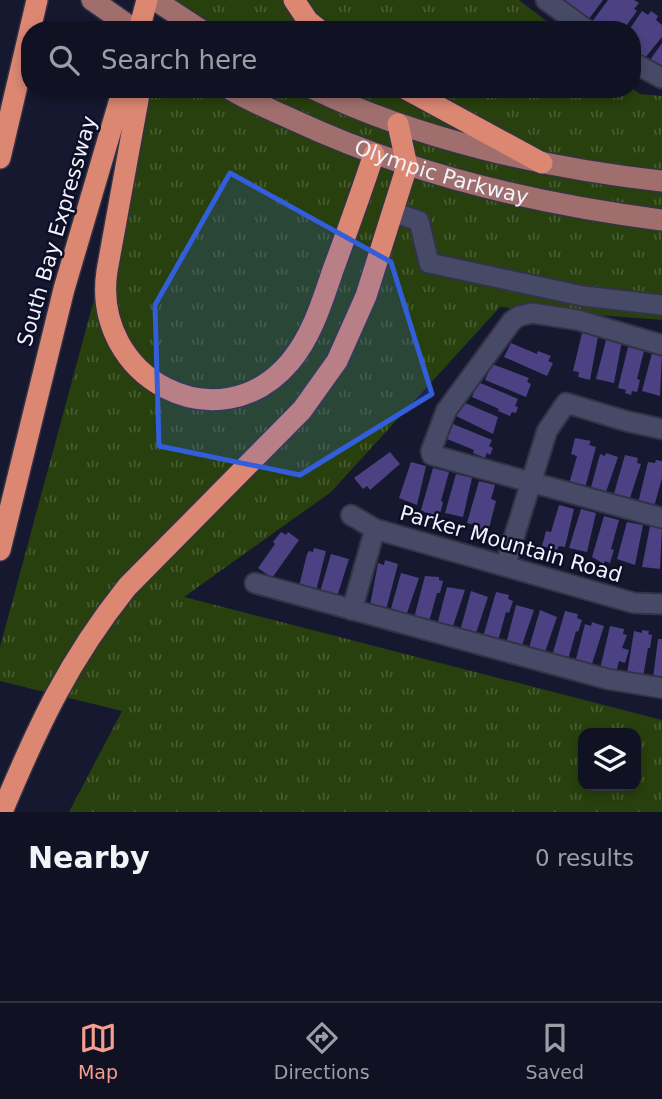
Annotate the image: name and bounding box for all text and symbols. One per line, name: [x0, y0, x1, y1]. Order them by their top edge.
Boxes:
search box: [21, 21, 641, 98]
icon: search: [45, 41, 83, 79]
text: Search here: [101, 45, 257, 75]
street label: South Bay Expressway: [13, 113, 101, 349]
street label: Olympic Parkway: [351, 135, 531, 209]
street label: Parker Mountain Road: [397, 501, 625, 587]
map controls: [578, 728, 641, 791]
button: layers: [578, 728, 641, 791]
text: Nearby: [28, 840, 150, 875]
text: 0 results: [535, 845, 634, 871]
tab: Map: [78, 1019, 118, 1083]
tab: Directions: [274, 1019, 370, 1083]
tab: Saved: [525, 1019, 584, 1083]

